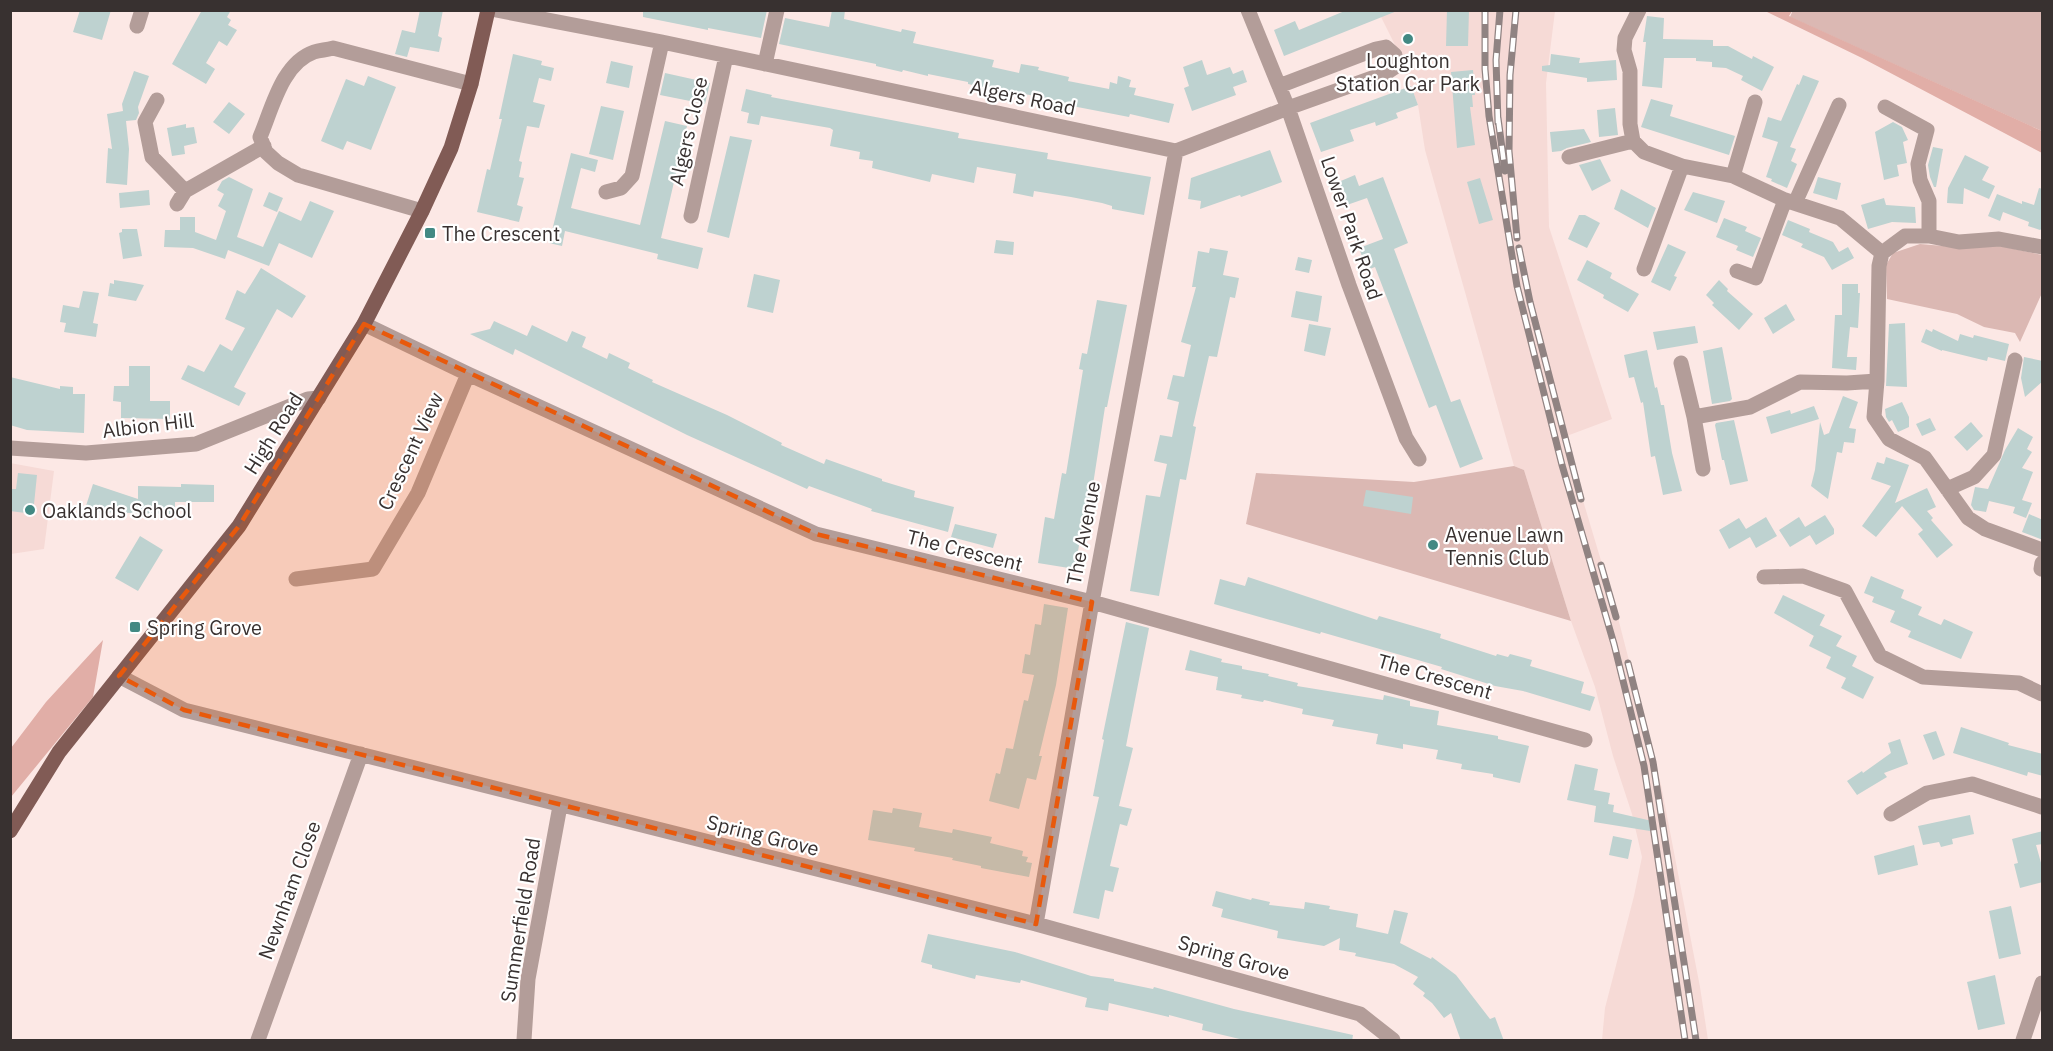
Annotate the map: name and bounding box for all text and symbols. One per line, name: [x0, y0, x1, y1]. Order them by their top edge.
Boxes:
marker: Loughton Station Car Park: [1401, 32, 1415, 46]
place label: Loughton Station Car Park: [1336, 47, 1481, 97]
street label: Algers Road: [968, 73, 1078, 121]
street label: Algers Close: [662, 74, 714, 188]
street label: Lower Park Road: [1315, 152, 1389, 304]
place label: The Crescent: [442, 220, 560, 247]
marker: The Crescent: [423, 226, 437, 240]
street label: High Road: [237, 387, 309, 479]
street label: Crescent View: [371, 387, 449, 515]
street label: Albion Hill: [101, 406, 195, 444]
street label: The Avenue: [1060, 479, 1106, 587]
place label: Oaklands School: [42, 497, 192, 524]
marker: Oaklands School: [23, 503, 37, 517]
place label: Avenue Lawn Tennis Club: [1445, 521, 1564, 571]
street label: The Crescent: [904, 523, 1026, 577]
marker: Avenue Lawn Tennis Club: [1426, 538, 1440, 552]
place label: Spring Grove: [147, 614, 262, 641]
marker: Spring Grove: [128, 620, 142, 634]
street label: The Crescent: [1374, 647, 1496, 705]
street label: Spring Grove: [704, 808, 822, 862]
street label: Newnham Close: [251, 817, 327, 963]
street label: Summerfield Road: [494, 836, 546, 1004]
street label: Spring Grove: [1175, 928, 1293, 986]

